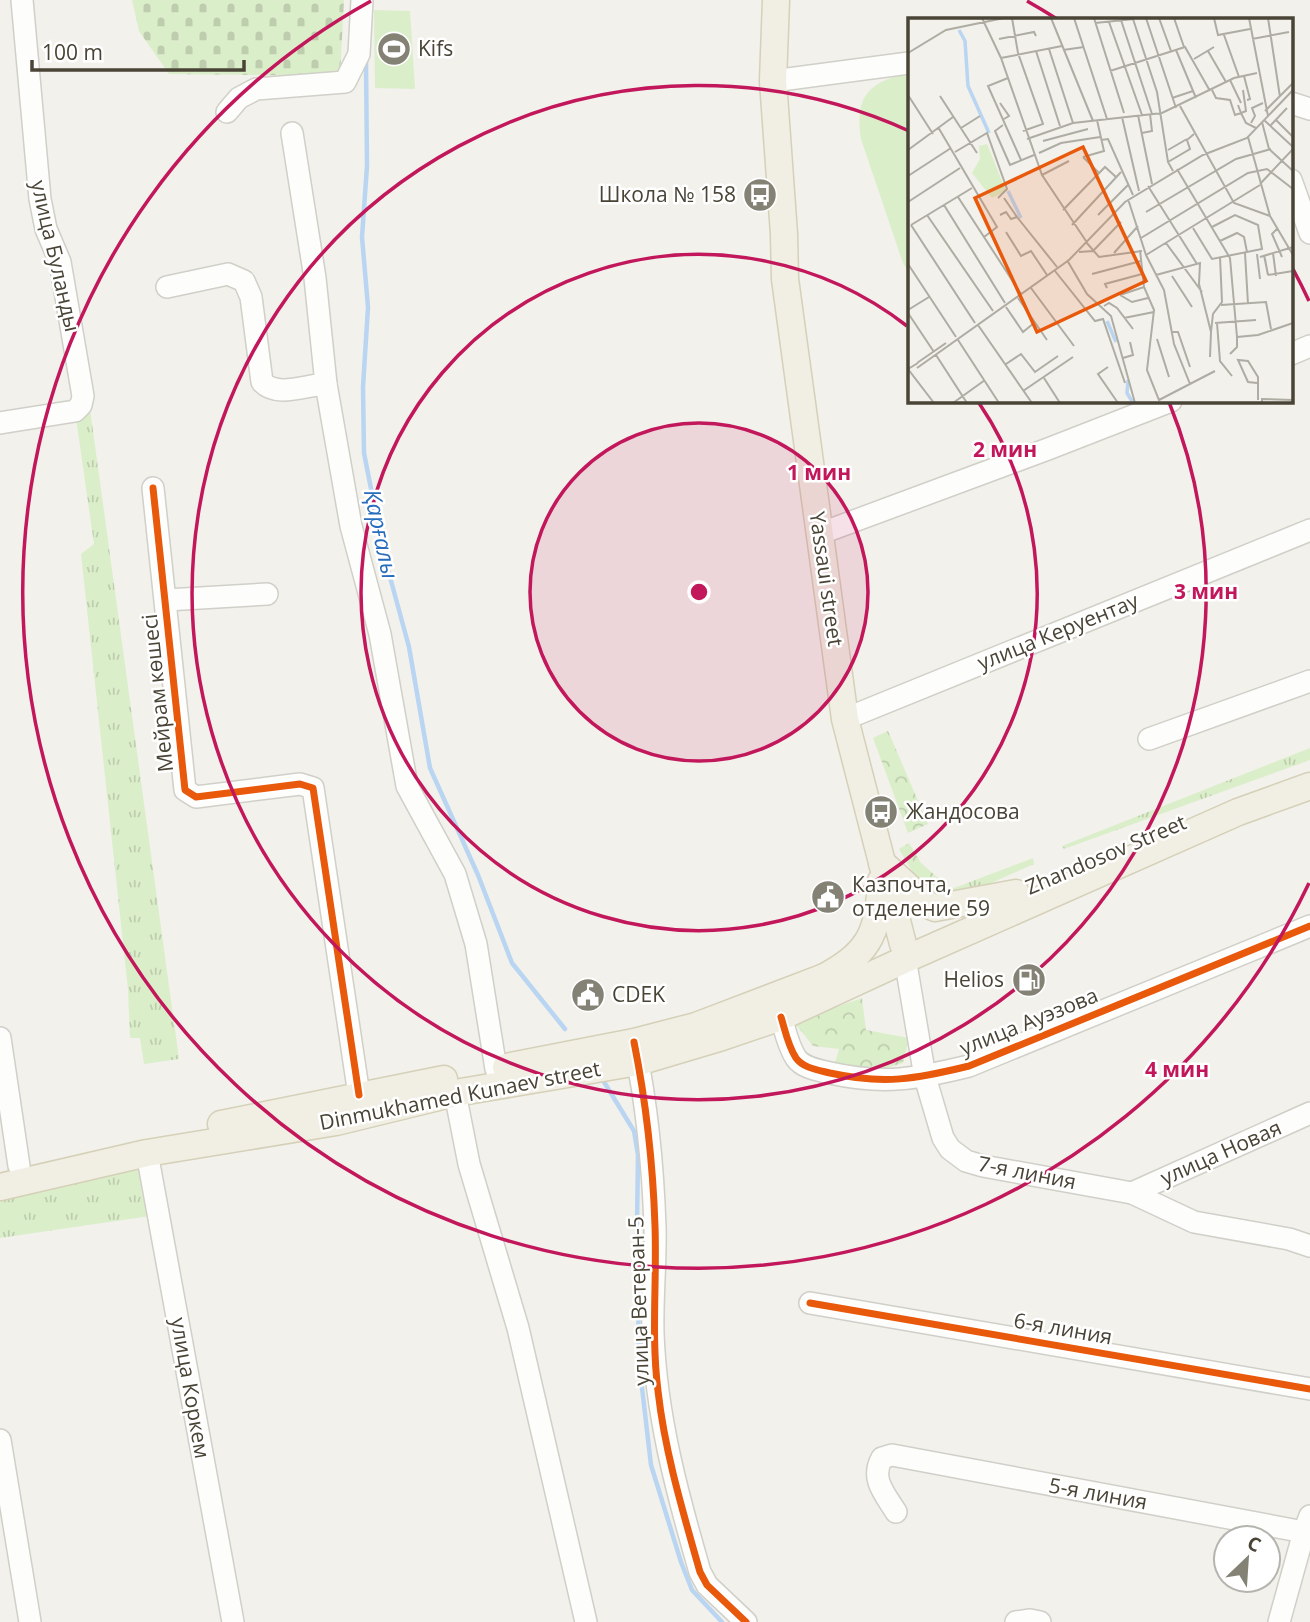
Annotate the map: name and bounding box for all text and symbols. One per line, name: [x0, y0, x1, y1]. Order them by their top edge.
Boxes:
inset map: [908, 18, 1292, 402]
scale bar: [32, 28, 243, 72]
sports icon: Kifs: [375, 30, 413, 68]
place label: Kifs: [418, 34, 453, 62]
text: 100 m: [42, 38, 103, 66]
bus stop icon: Школа № 158: [741, 176, 779, 214]
street label: улица Буланды: [25, 177, 87, 334]
place label: Школа № 158: [599, 180, 736, 208]
text: 2 мин: [973, 435, 1037, 463]
text: 1 мин: [787, 458, 851, 486]
water label: Қарғалы: [357, 486, 407, 582]
street label: Yassaui street: [804, 510, 850, 648]
text: 3 мин: [1174, 577, 1238, 605]
centre of rings: [687, 580, 711, 604]
street label: улица Керуентау: [973, 586, 1143, 676]
street label: Мейрам көшесі: [135, 613, 179, 774]
bus stop icon: Жандосова: [862, 793, 900, 831]
place label: Жандосова: [906, 797, 1020, 825]
street label: Zhandosov Street: [1021, 808, 1190, 901]
place label: Казпочта, отделение 59: [852, 870, 990, 922]
public building icon: Казпочта, отделение 59: [809, 878, 847, 916]
fuel station icon: Helios: [1010, 961, 1048, 999]
place label: Helios: [943, 965, 1004, 993]
public building icon: CDEK: [569, 976, 607, 1014]
place label: CDEK: [612, 980, 665, 1008]
street label: улица Ауэзова: [955, 981, 1102, 1062]
street label: Dinmukhamed Kunaev street: [317, 1054, 603, 1136]
text: 4 мин: [1145, 1055, 1209, 1083]
street label: улица Новая: [1156, 1113, 1286, 1191]
street label: 7-я линия: [976, 1149, 1079, 1195]
street label: улица Ветеран-5: [621, 1216, 655, 1386]
street label: 6-я линия: [1012, 1306, 1115, 1350]
street label: улица Коркем: [165, 1315, 217, 1460]
street label: 5-я линия: [1047, 1471, 1150, 1515]
north arrow: [1212, 1524, 1282, 1594]
text: С: [1243, 1529, 1265, 1558]

